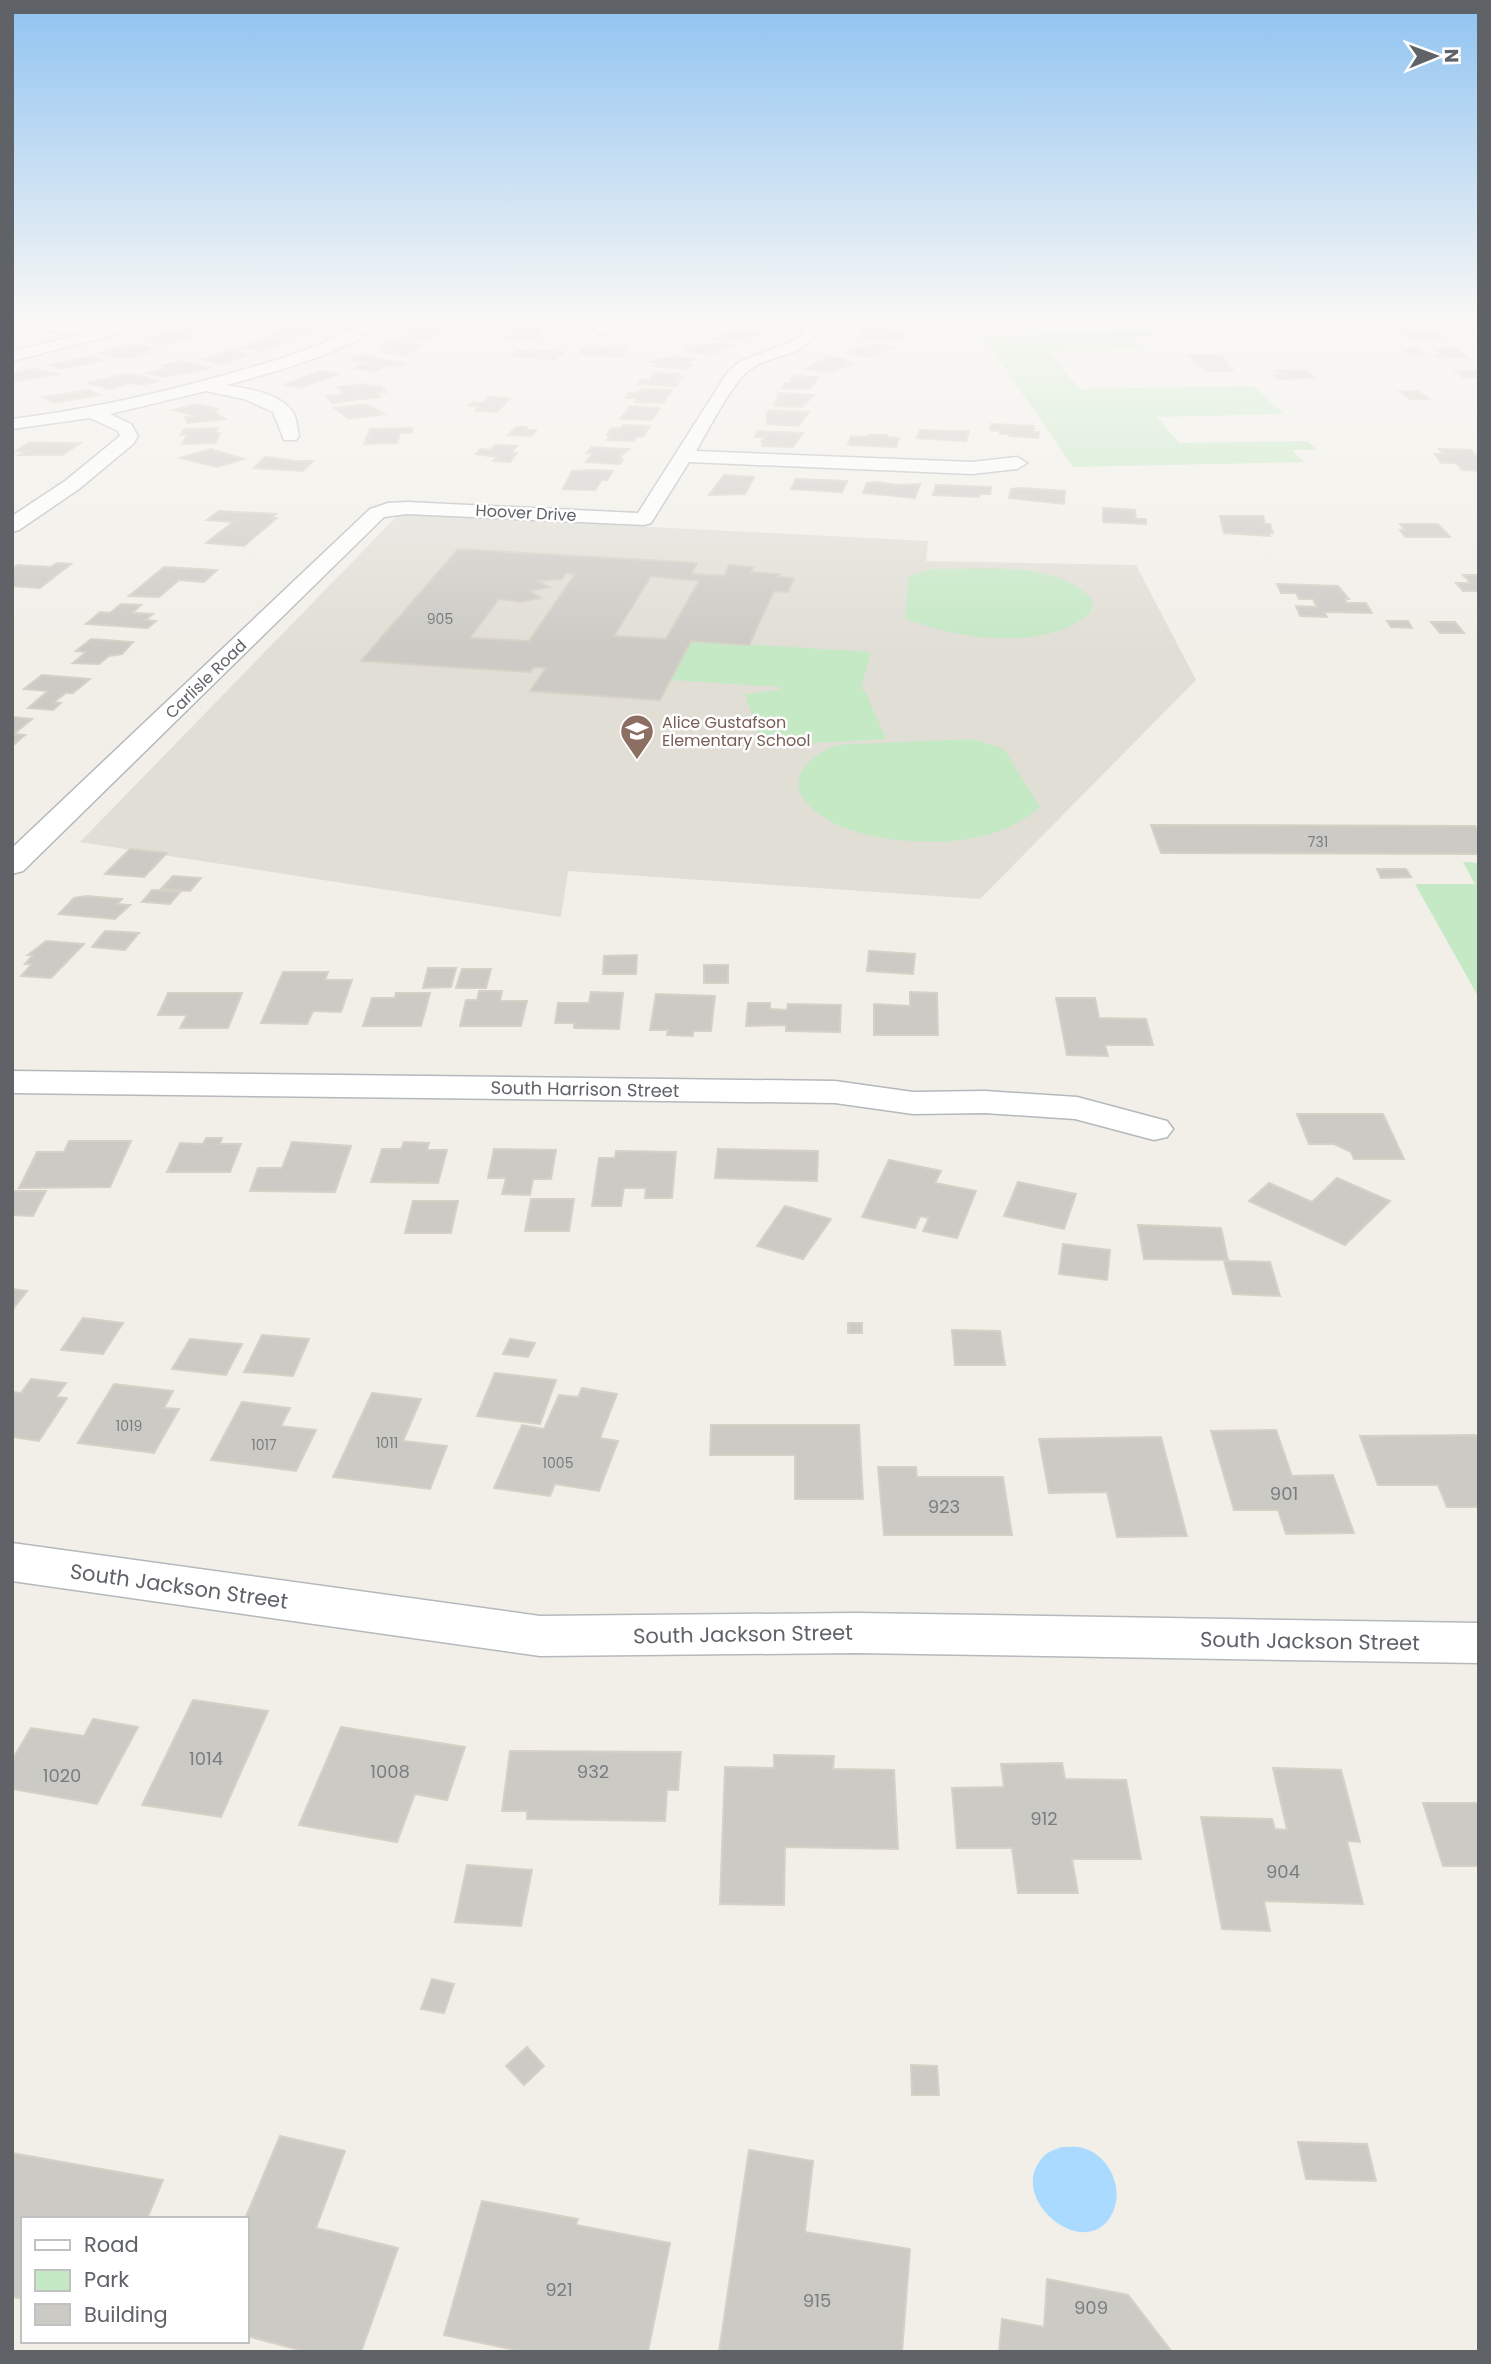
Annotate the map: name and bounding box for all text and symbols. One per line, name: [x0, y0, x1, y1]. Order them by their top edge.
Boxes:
north arrow: [1400, 21, 1470, 91]
text: N: [1438, 48, 1465, 63]
street label: Hoover Drive: [475, 499, 577, 527]
house number: 905: [427, 609, 453, 629]
street label: Carlisle Road: [160, 634, 252, 724]
place label: Alice Gustafson Elementary School: [662, 711, 810, 752]
school or university icon: Alice Gustafson Elementary School: [618, 712, 656, 761]
house number: 731: [1308, 832, 1328, 852]
street label: South Harrison Street: [490, 1075, 680, 1103]
house number: 1019: [116, 1416, 142, 1436]
house number: 1011: [376, 1433, 398, 1453]
house number: 1017: [251, 1435, 277, 1455]
house number: 1005: [543, 1453, 573, 1473]
house number: 901: [1270, 1481, 1298, 1506]
house number: 923: [928, 1494, 960, 1519]
street label: South Jackson Street: [68, 1556, 290, 1616]
street label: South Jackson Street: [633, 1618, 853, 1650]
street label: South Jackson Street: [1200, 1625, 1420, 1657]
house number: 1014: [189, 1746, 223, 1771]
house number: 1008: [370, 1759, 410, 1784]
house number: 932: [577, 1759, 609, 1784]
house number: 1020: [43, 1763, 81, 1788]
house number: 912: [1030, 1806, 1058, 1831]
house number: 904: [1266, 1859, 1300, 1884]
legend: [21, 2217, 248, 2343]
text: Road: [84, 2230, 139, 2259]
text: Park: [84, 2265, 129, 2294]
house number: 921: [545, 2277, 573, 2302]
house number: 915: [803, 2288, 831, 2313]
house number: 909: [1074, 2295, 1108, 2320]
text: Building: [84, 2300, 168, 2329]

